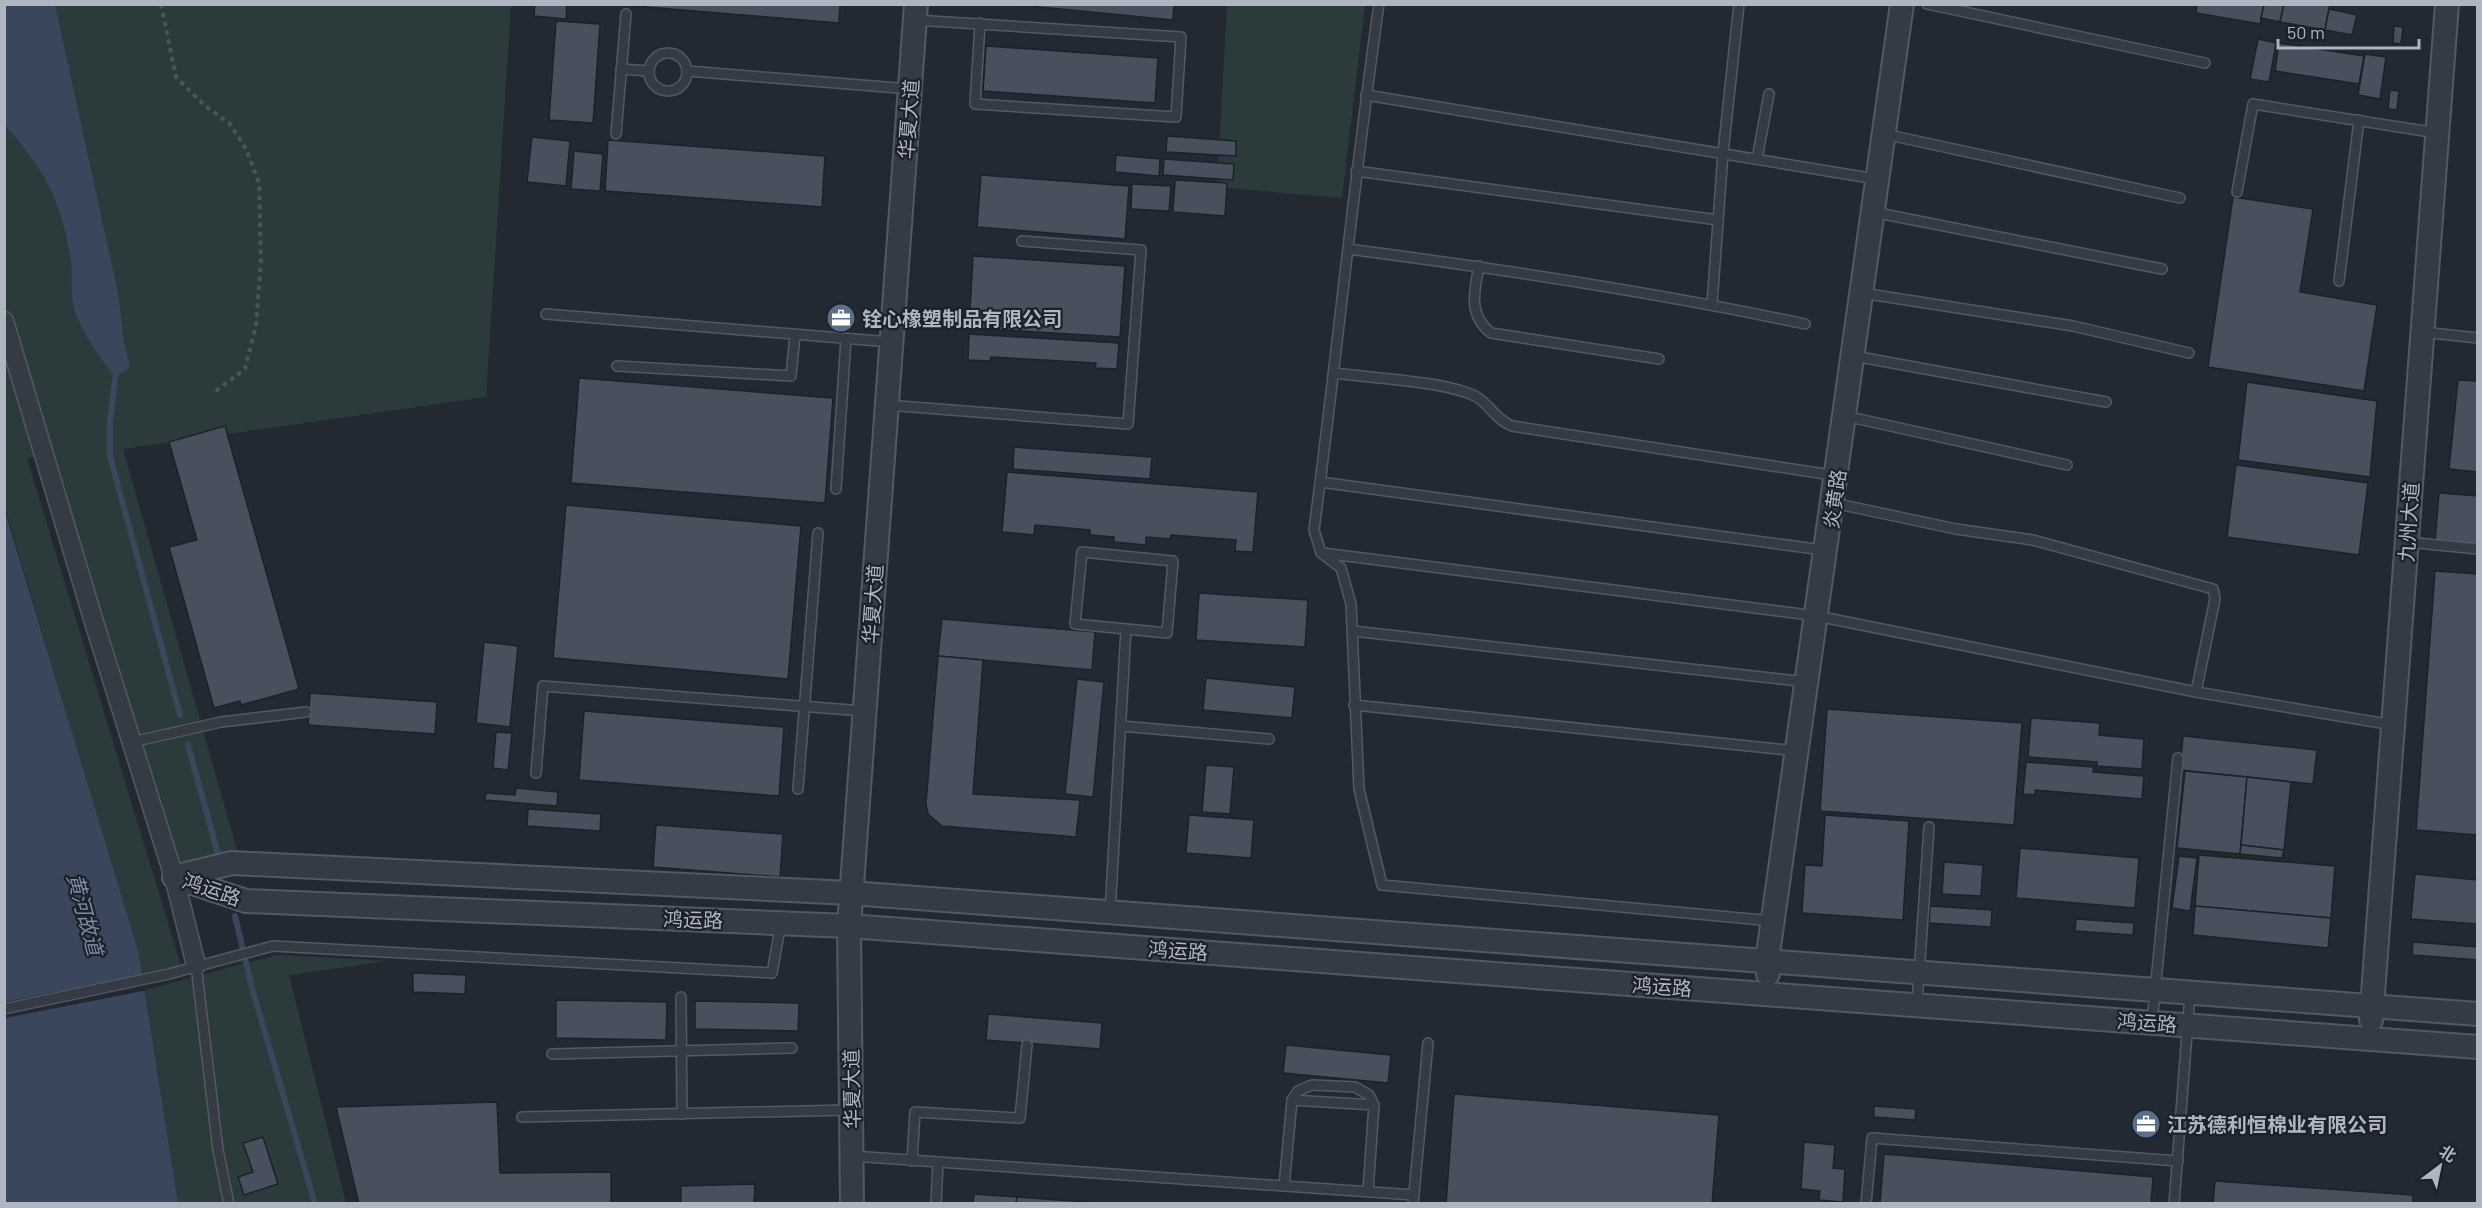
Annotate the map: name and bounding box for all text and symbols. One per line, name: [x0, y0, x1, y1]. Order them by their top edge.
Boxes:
scale bar: [2278, 12, 2419, 50]
text: 50 m: [2287, 21, 2325, 43]
street label: 华夏大道: [893, 78, 923, 160]
office icon: 铨心橡塑制品有限公司: [825, 302, 857, 334]
place label: 铨心橡塑制品有限公司: [862, 306, 1062, 330]
street label: 炎黄路: [1818, 468, 1850, 530]
street label: 九州大道: [2393, 481, 2423, 563]
street label: 华夏大道: [857, 563, 887, 645]
street label: 鸿运路: [180, 868, 244, 910]
water label: 黄河故道: [63, 870, 110, 961]
street label: 鸿运路: [663, 906, 723, 932]
street label: 鸿运路: [1147, 936, 1209, 964]
street label: 鸿运路: [1631, 972, 1693, 1000]
street label: 鸿运路: [2116, 1008, 2178, 1036]
street label: 华夏大道: [838, 1049, 864, 1129]
office icon: 江苏德利恒棉业有限公司: [2130, 1108, 2162, 1140]
place label: 江苏德利恒棉业有限公司: [2167, 1112, 2387, 1136]
north arrow: [2410, 1136, 2470, 1196]
text: 北: [2436, 1141, 2460, 1165]

